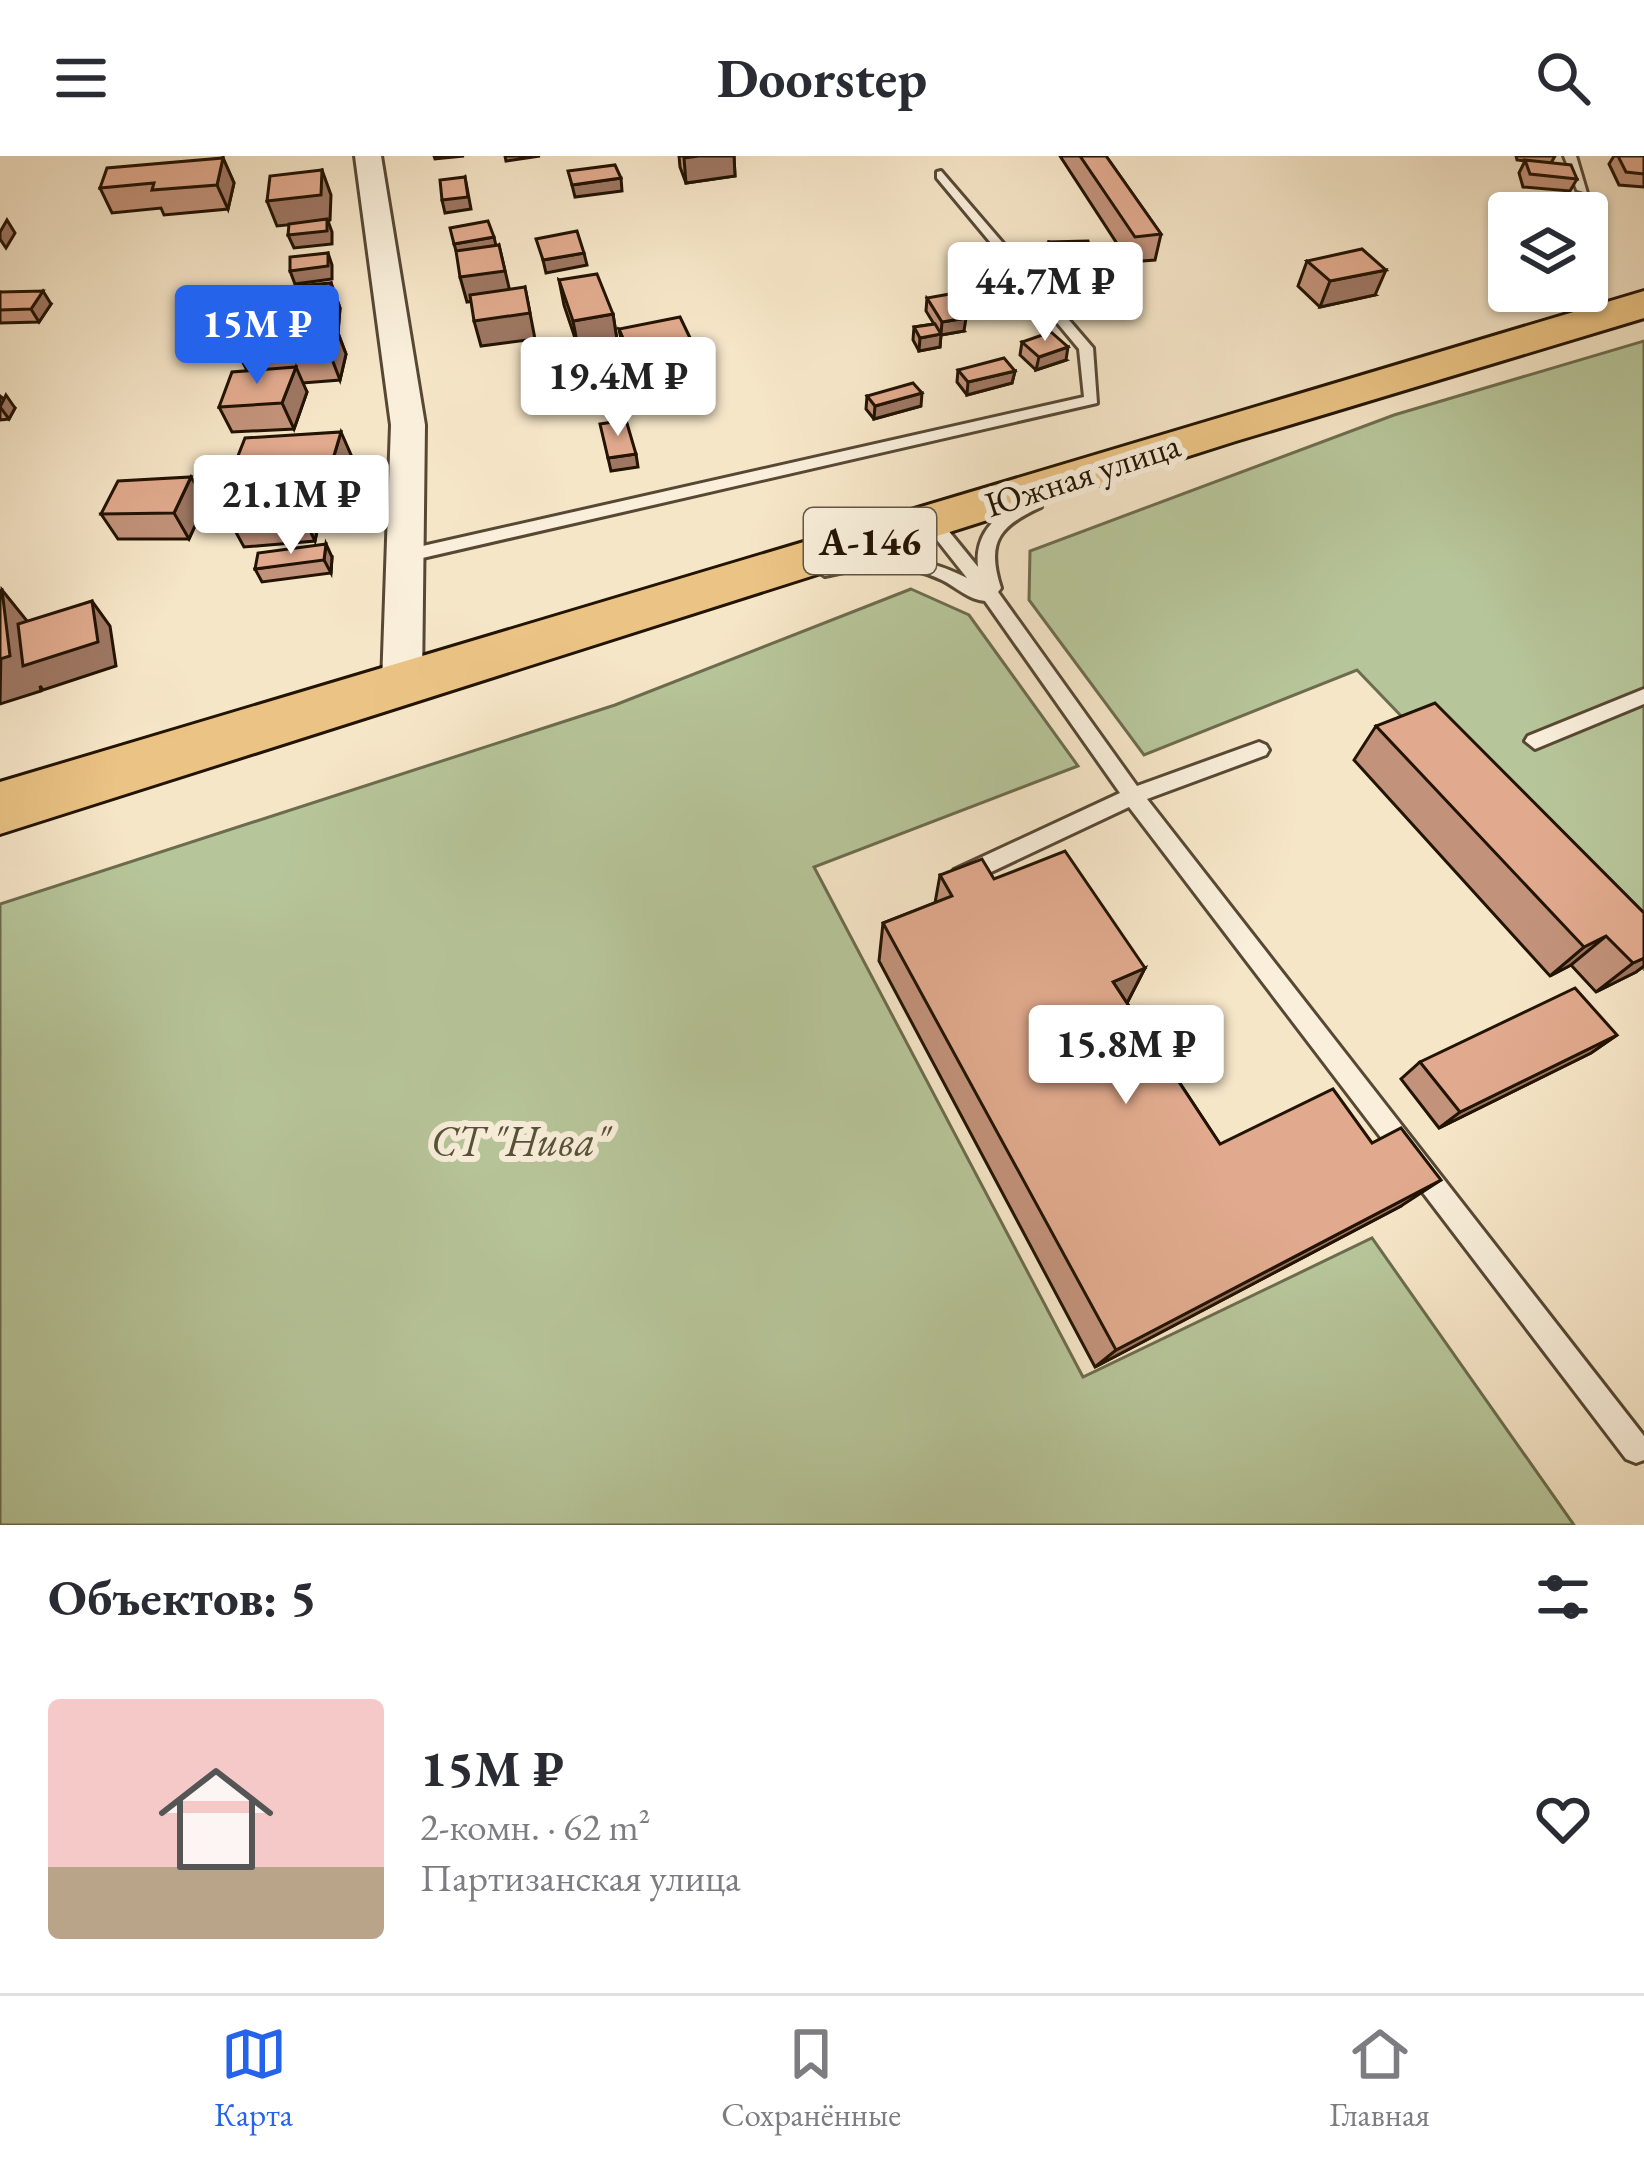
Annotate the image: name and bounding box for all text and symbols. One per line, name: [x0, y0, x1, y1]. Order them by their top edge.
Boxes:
text: Doorstep: [717, 43, 927, 113]
icon: menu: [48, 45, 114, 111]
icon: search: [1530, 45, 1596, 111]
map controls: [1488, 192, 1608, 312]
button: layers: [1488, 192, 1608, 312]
pin: 44.7M ₽: [934, 242, 1156, 344]
text: 44.7M ₽: [975, 255, 1115, 306]
pin: 15M ₽: [173, 285, 341, 387]
text: 15M ₽: [202, 298, 312, 349]
pin: 19.4M ₽: [507, 337, 729, 439]
text: 19.4M ₽: [548, 350, 688, 401]
street label: Южная улица: [978, 421, 1186, 528]
pin: 21.1M ₽: [180, 455, 402, 557]
text: 21.1M ₽: [221, 468, 361, 519]
road number: А-146: [804, 508, 936, 574]
pin: 15.8M ₽: [1015, 1005, 1237, 1107]
text: 15.8M ₽: [1056, 1018, 1196, 1069]
park label: СТ "Нива": [431, 1113, 613, 1168]
text: Объектов: 5: [48, 1564, 317, 1630]
icon: filters: [1530, 1564, 1596, 1630]
text: 15M ₽: [420, 1735, 564, 1801]
icon: home: [144, 1747, 288, 1891]
icon: heart: [1530, 1786, 1596, 1852]
text: 2-комн. · 62 m²: [420, 1801, 651, 1852]
text: Партизанская улица: [420, 1852, 741, 1903]
tab: Карта: [214, 2021, 293, 2136]
tab: Сохранённые: [721, 2021, 901, 2136]
tab: Главная: [1329, 2021, 1430, 2136]

